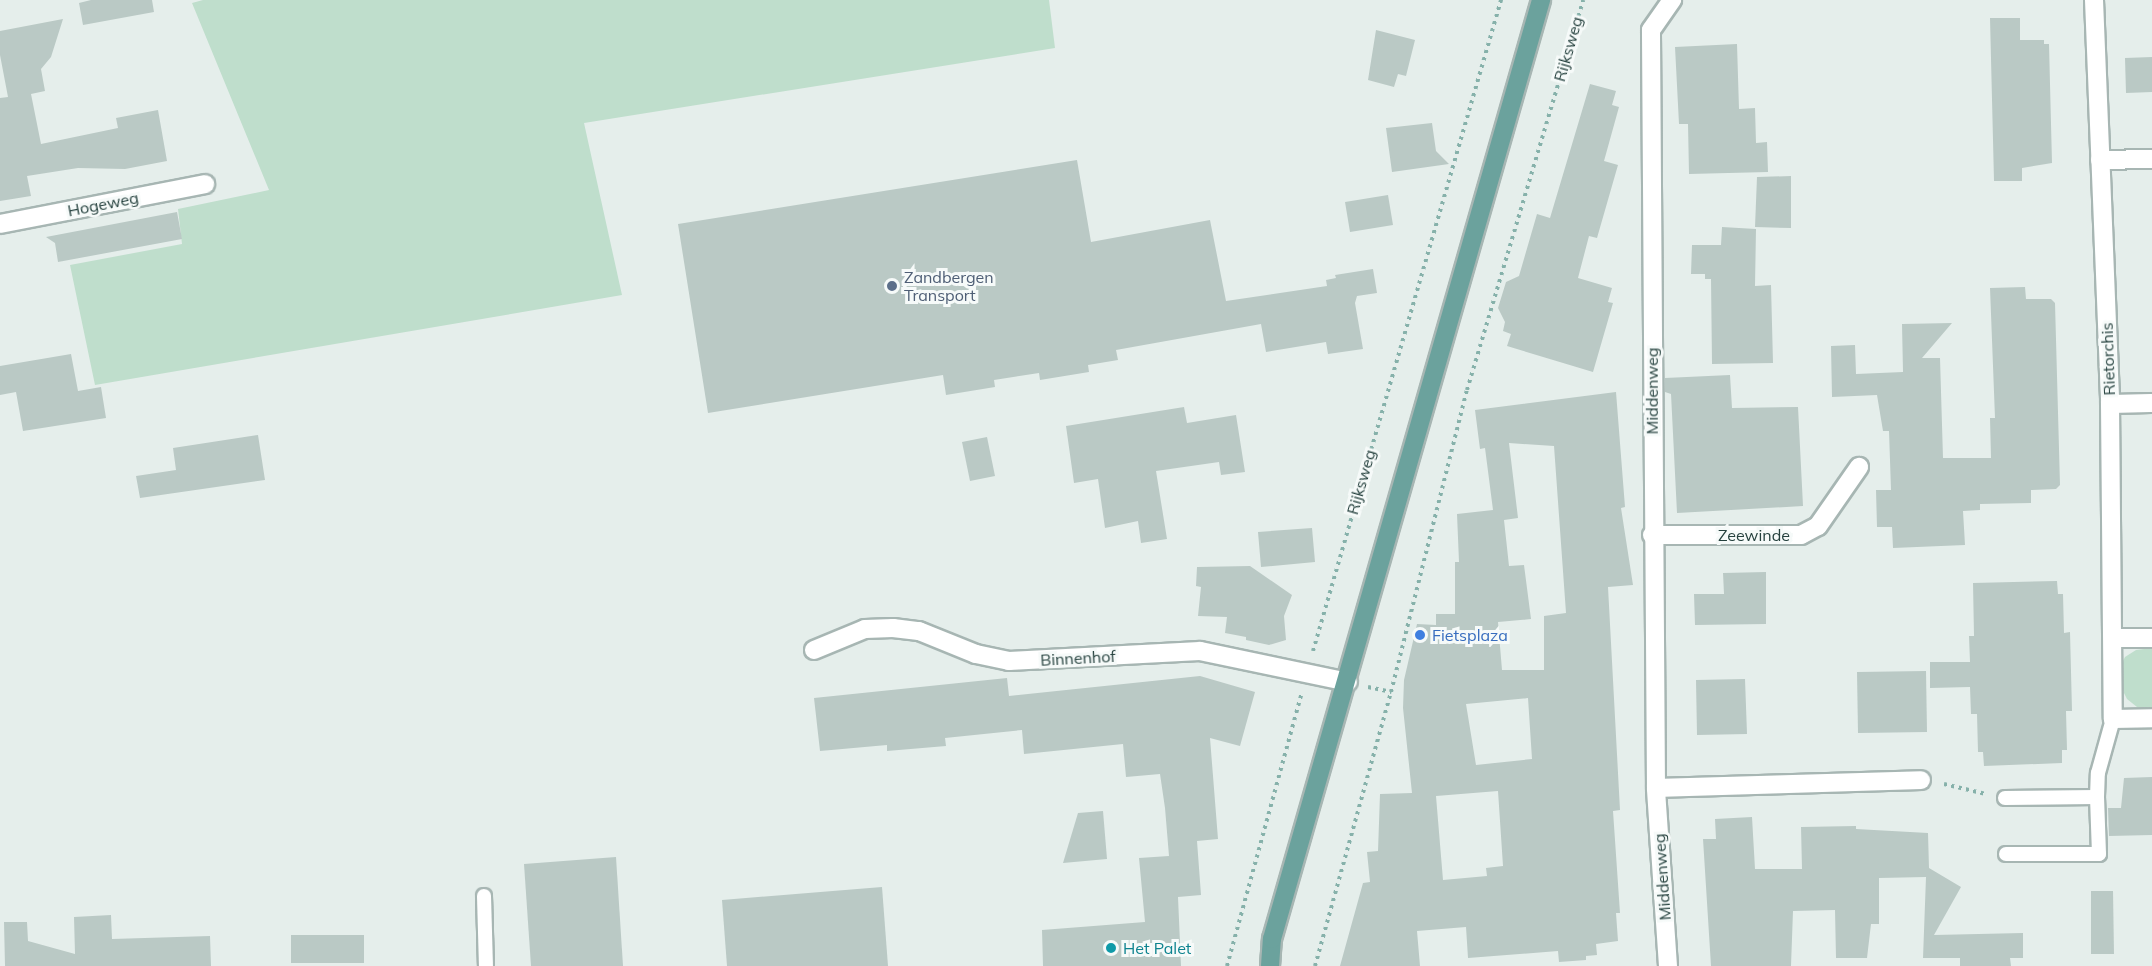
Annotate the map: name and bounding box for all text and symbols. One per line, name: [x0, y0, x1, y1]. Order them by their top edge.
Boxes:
street label: Rijksweg: [1550, 14, 1586, 84]
street label: Hogeweg: [66, 188, 140, 220]
place label: Zandbergen Transport: [904, 267, 994, 305]
marker: Zandbergen Transport: [885, 279, 899, 293]
street label: Rietorchis: [2097, 322, 2119, 396]
street label: Middenweg: [1642, 348, 1662, 434]
street label: Rijksweg: [1343, 447, 1379, 517]
street label: Zeewinde: [1718, 525, 1790, 545]
place label: Fietsplaza: [1432, 625, 1508, 645]
marker: Fietsplaza: [1413, 628, 1427, 642]
street label: Binnenhof: [1040, 646, 1116, 670]
street label: Middenweg: [1649, 833, 1675, 921]
place label: Het Palet: [1123, 938, 1191, 958]
marker: Het Palet: [1104, 941, 1118, 955]

